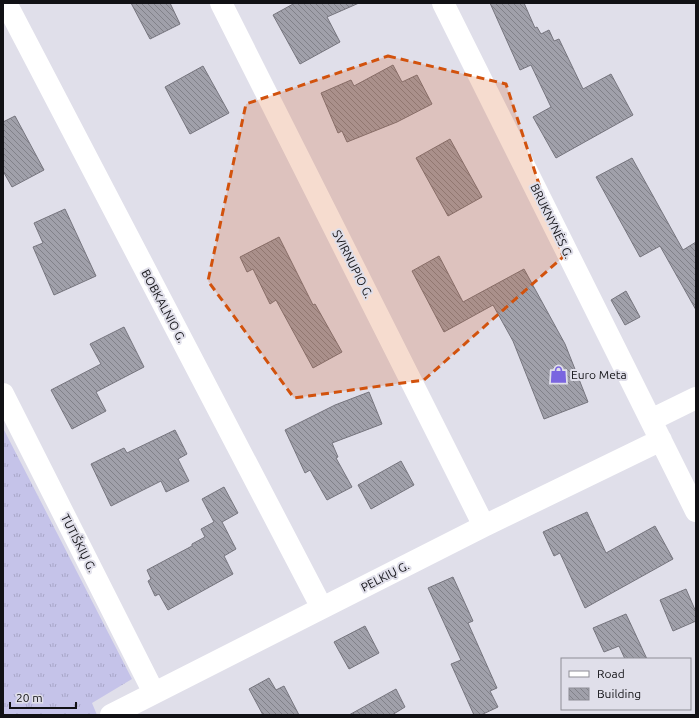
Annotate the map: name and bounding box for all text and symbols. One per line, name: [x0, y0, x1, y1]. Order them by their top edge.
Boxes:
street label: BRUKNYNĖS G.: [528, 181, 576, 261]
street label: SVIRNUPIO G.: [330, 228, 376, 300]
street label: BOBKALNIO G.: [139, 267, 189, 345]
shop icon: Euro Meta: [548, 364, 568, 384]
place label: Euro Meta: [571, 368, 627, 381]
street label: TUTIŠKIŲ G.: [59, 512, 99, 574]
street label: PELKIŲ G.: [359, 558, 411, 594]
legend: [561, 658, 691, 710]
text: Road: [597, 667, 625, 680]
scale bar: [10, 684, 76, 710]
text: Building: [597, 687, 641, 700]
text: 20 m: [16, 691, 43, 704]

